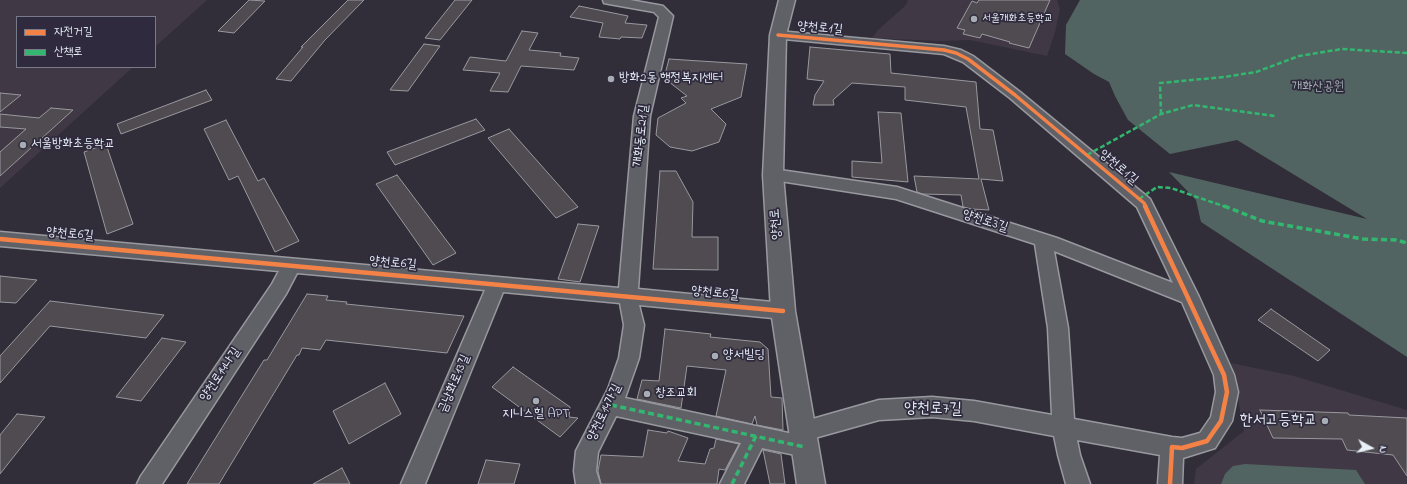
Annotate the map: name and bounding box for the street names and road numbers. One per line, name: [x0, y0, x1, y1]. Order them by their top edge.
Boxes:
street label: 양천로1길: [796, 19, 844, 39]
street label: 개화동로21길: [631, 104, 653, 168]
street label: 양천로1길: [1095, 147, 1141, 189]
street label: 양천로3길: [960, 207, 1010, 237]
street label: 양천로: [768, 208, 786, 240]
street label: 양천로6길: [46, 225, 94, 245]
street label: 양천로6길: [369, 254, 417, 274]
street label: 양천로6길: [691, 284, 739, 304]
street label: 양천로14나길: [197, 345, 245, 405]
street label: 금낭화로13길: [436, 353, 474, 415]
street label: 양천로14가길: [584, 382, 626, 444]
street label: 양천로7길: [904, 400, 962, 420]

